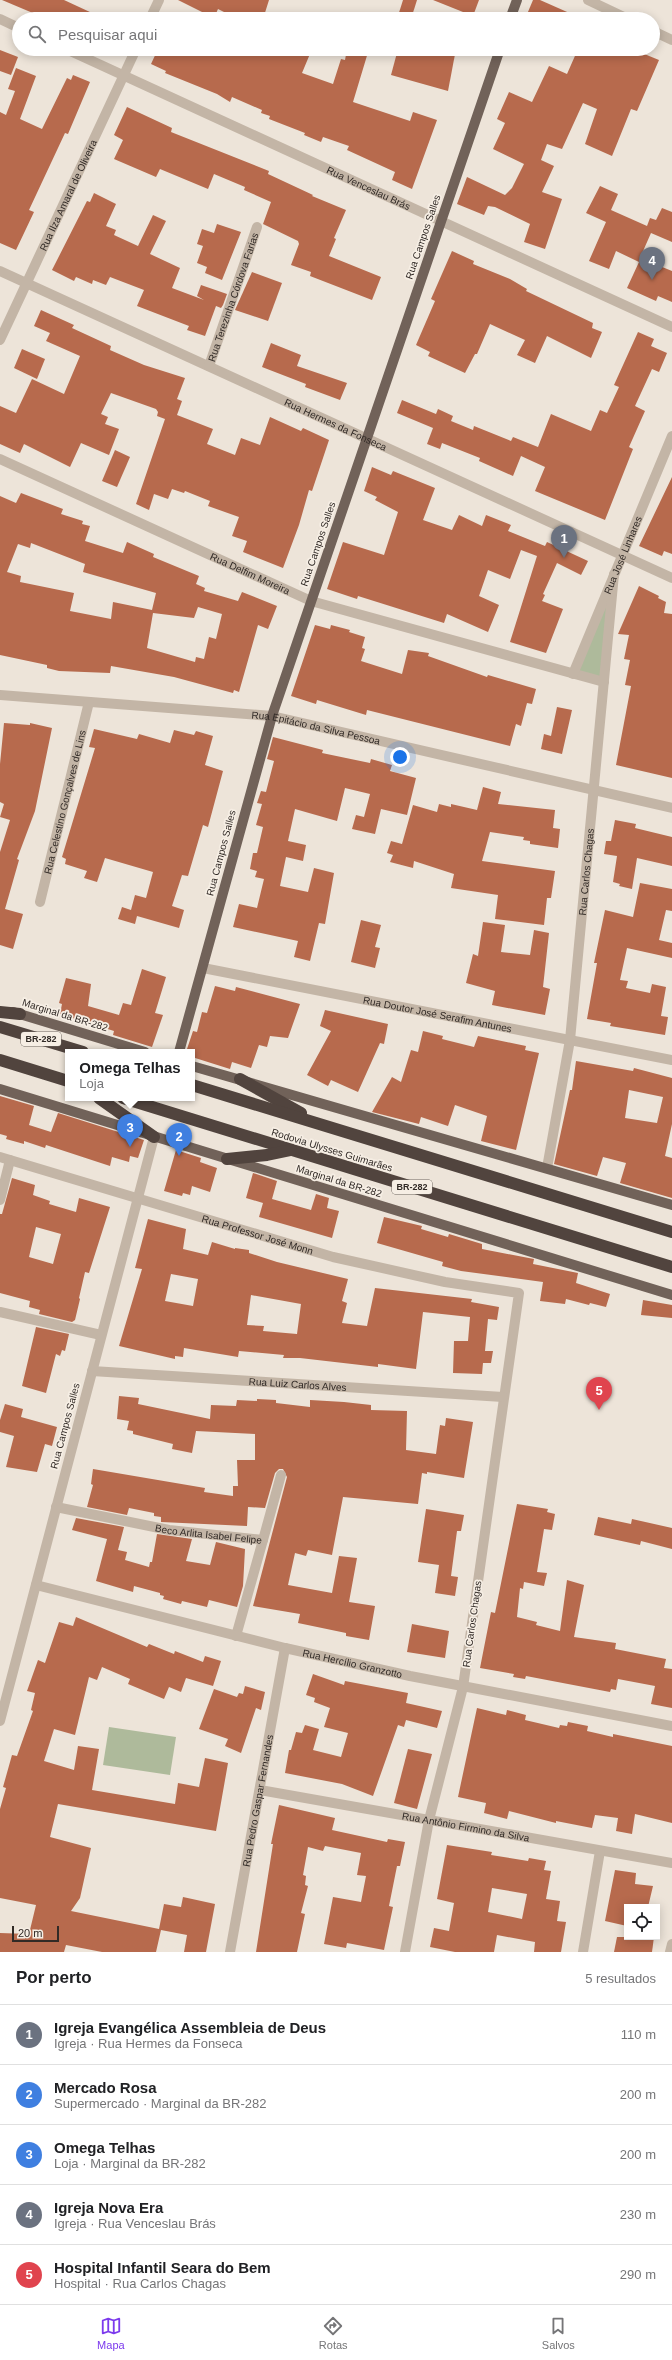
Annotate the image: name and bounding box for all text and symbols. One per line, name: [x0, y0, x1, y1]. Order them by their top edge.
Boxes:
search box: [12, 12, 660, 56]
icon: search: [26, 23, 48, 45]
text: Pesquisar aqui: [58, 26, 157, 43]
street label: Rua Ilza Amaral de Oliveira: [37, 137, 99, 252]
street label: Rua Venceslau Brás: [325, 164, 412, 212]
street label: Rua Campos Salles: [403, 193, 443, 281]
street label: Rua Terezinha Córdova Farias: [206, 231, 260, 363]
pin: 4: [639, 247, 665, 280]
street label: Rua Hermes da Fonseca: [283, 396, 389, 453]
street label: Rua Campos Salles: [298, 500, 338, 588]
street label: Rua José Linhares: [601, 514, 644, 596]
pin: 1: [551, 525, 577, 558]
street label: Rua Delfim Moreira: [209, 550, 292, 596]
street label: Rua Epitácio da Silva Pessoa: [251, 709, 382, 746]
street label: Rua Celestino Gonçalves de Lins: [42, 729, 87, 875]
your location: [390, 747, 410, 767]
street label: Rua Campos Salles: [204, 809, 238, 897]
street label: Rua Carlos Chagas: [576, 828, 595, 916]
street label: Rua Doutor José Serafim Antunes: [362, 994, 513, 1034]
street label: Marginal da BR-282: [21, 997, 110, 1033]
road number: BR-282: [21, 1032, 61, 1046]
popup: [65, 1049, 195, 1101]
text: Omega Telhas: [79, 1059, 181, 1076]
text: Loja: [79, 1076, 104, 1091]
pin: 3: [117, 1114, 143, 1147]
pin: 2: [166, 1123, 192, 1156]
street label: Rodovia Ulysses Guimarães: [270, 1126, 394, 1174]
street label: Marginal da BR-282: [295, 1163, 384, 1199]
road number: BR-282: [392, 1180, 432, 1194]
street label: Rua Professor José Monn: [201, 1212, 315, 1256]
street label: Rua Luiz Carlos Alves: [248, 1375, 347, 1393]
pin: 5: [586, 1377, 612, 1410]
street label: Rua Campos Salles: [48, 1382, 82, 1470]
street label: Beco Arlita Isabel Felipe: [154, 1522, 263, 1545]
street label: Rua Carlos Chagas: [460, 1580, 484, 1668]
street label: Rua Hercílio Granzotto: [302, 1647, 404, 1680]
street label: Rua Pedro Gaspar Fernandes: [240, 1734, 275, 1867]
street label: Rua Antônio Firmino da Silva: [401, 1810, 531, 1843]
map controls: [624, 1904, 660, 1940]
button: locate: [624, 1904, 660, 1940]
scale bar: [12, 1924, 59, 1943]
text: 20 m: [18, 1927, 42, 1939]
text: Por perto: [16, 1968, 92, 1987]
text: 5 resultados: [585, 1971, 656, 1986]
text: Igreja Evangélica Assembleia de Deus: [54, 2019, 326, 2036]
text: 1: [25, 2027, 33, 2042]
text: 110 m: [621, 2027, 656, 2042]
text: Igreja · Rua Hermes da Fonseca: [54, 2036, 243, 2051]
text: Mercado Rosa: [54, 2079, 157, 2096]
text: 2: [25, 2087, 33, 2102]
text: 200 m: [620, 2087, 656, 2102]
text: Supermercado · Marginal da BR-282: [54, 2096, 266, 2111]
text: Omega Telhas: [54, 2139, 155, 2156]
text: 3: [25, 2147, 33, 2162]
text: 200 m: [620, 2147, 656, 2162]
text: Loja · Marginal da BR-282: [54, 2156, 206, 2171]
text: Igreja Nova Era: [54, 2199, 163, 2216]
text: 4: [25, 2207, 33, 2222]
text: 230 m: [620, 2207, 656, 2222]
text: Igreja · Rua Venceslau Brás: [54, 2216, 216, 2231]
text: Hospital Infantil Seara do Bem: [54, 2259, 271, 2276]
text: 5: [25, 2267, 33, 2282]
text: 290 m: [620, 2267, 656, 2282]
text: Hospital · Rua Carlos Chagas: [54, 2276, 226, 2291]
tab: Mapa: [97, 2315, 125, 2351]
tab: Rotas: [319, 2315, 348, 2351]
tab: Salvos: [542, 2315, 575, 2351]

